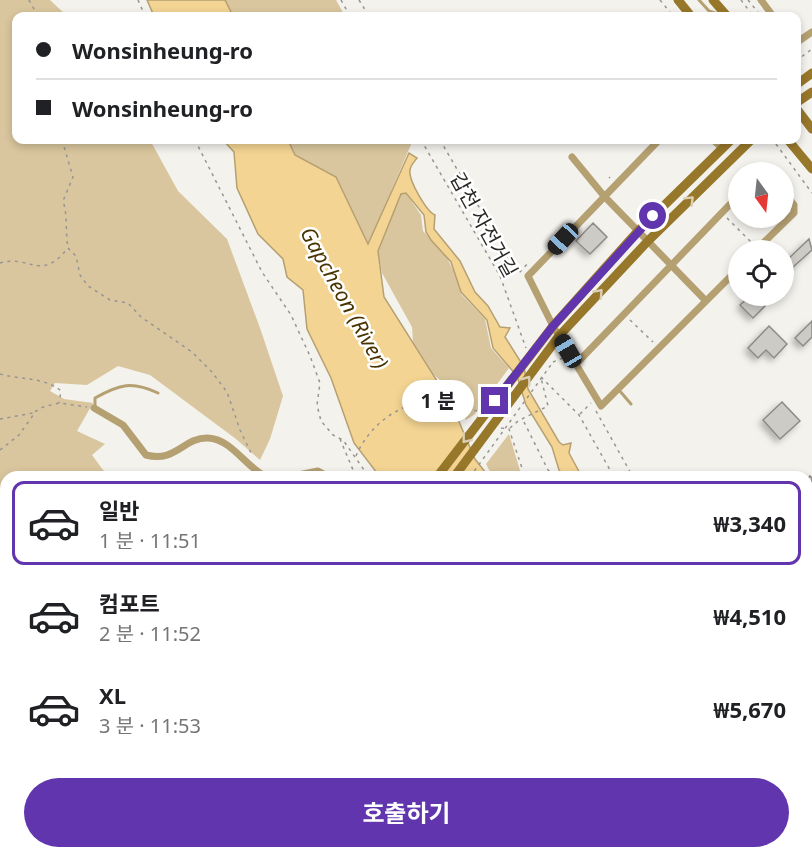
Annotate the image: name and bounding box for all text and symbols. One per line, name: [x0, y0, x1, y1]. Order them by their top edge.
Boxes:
text: Wonsinheung-ro: [72, 35, 253, 65]
text: Wonsinheung-ro: [72, 93, 253, 123]
north arrow: [728, 162, 794, 228]
map controls: [728, 162, 794, 306]
street label: 갑천 자전거길: [445, 168, 524, 282]
one-way arrow: [682, 196, 693, 207]
route start: [639, 202, 666, 229]
car: [544, 220, 582, 258]
water label: Gapcheon (River): [294, 222, 395, 373]
button: locate: [728, 240, 794, 306]
one-way arrow: [592, 290, 603, 300]
car: [551, 331, 585, 371]
one-way arrow: [520, 375, 531, 386]
callout: 1 분: [402, 380, 474, 422]
text: 1 분: [420, 387, 456, 414]
route end: [481, 387, 508, 414]
one-way arrow: [463, 432, 474, 443]
text: 일반: [99, 495, 139, 525]
icon: car: [27, 496, 81, 550]
text: ₩3,340: [713, 508, 786, 538]
text: 1 분 · 11:51: [99, 527, 201, 554]
text: 컴포트: [99, 588, 160, 618]
icon: car: [27, 589, 81, 643]
text: ₩4,510: [713, 601, 786, 631]
text: 2 분 · 11:52: [99, 620, 201, 647]
text: XL: [99, 680, 126, 710]
icon: car: [27, 682, 81, 736]
text: ₩5,670: [713, 694, 786, 724]
text: 3 분 · 11:53: [99, 712, 201, 739]
button: 호출하기: [24, 778, 789, 847]

